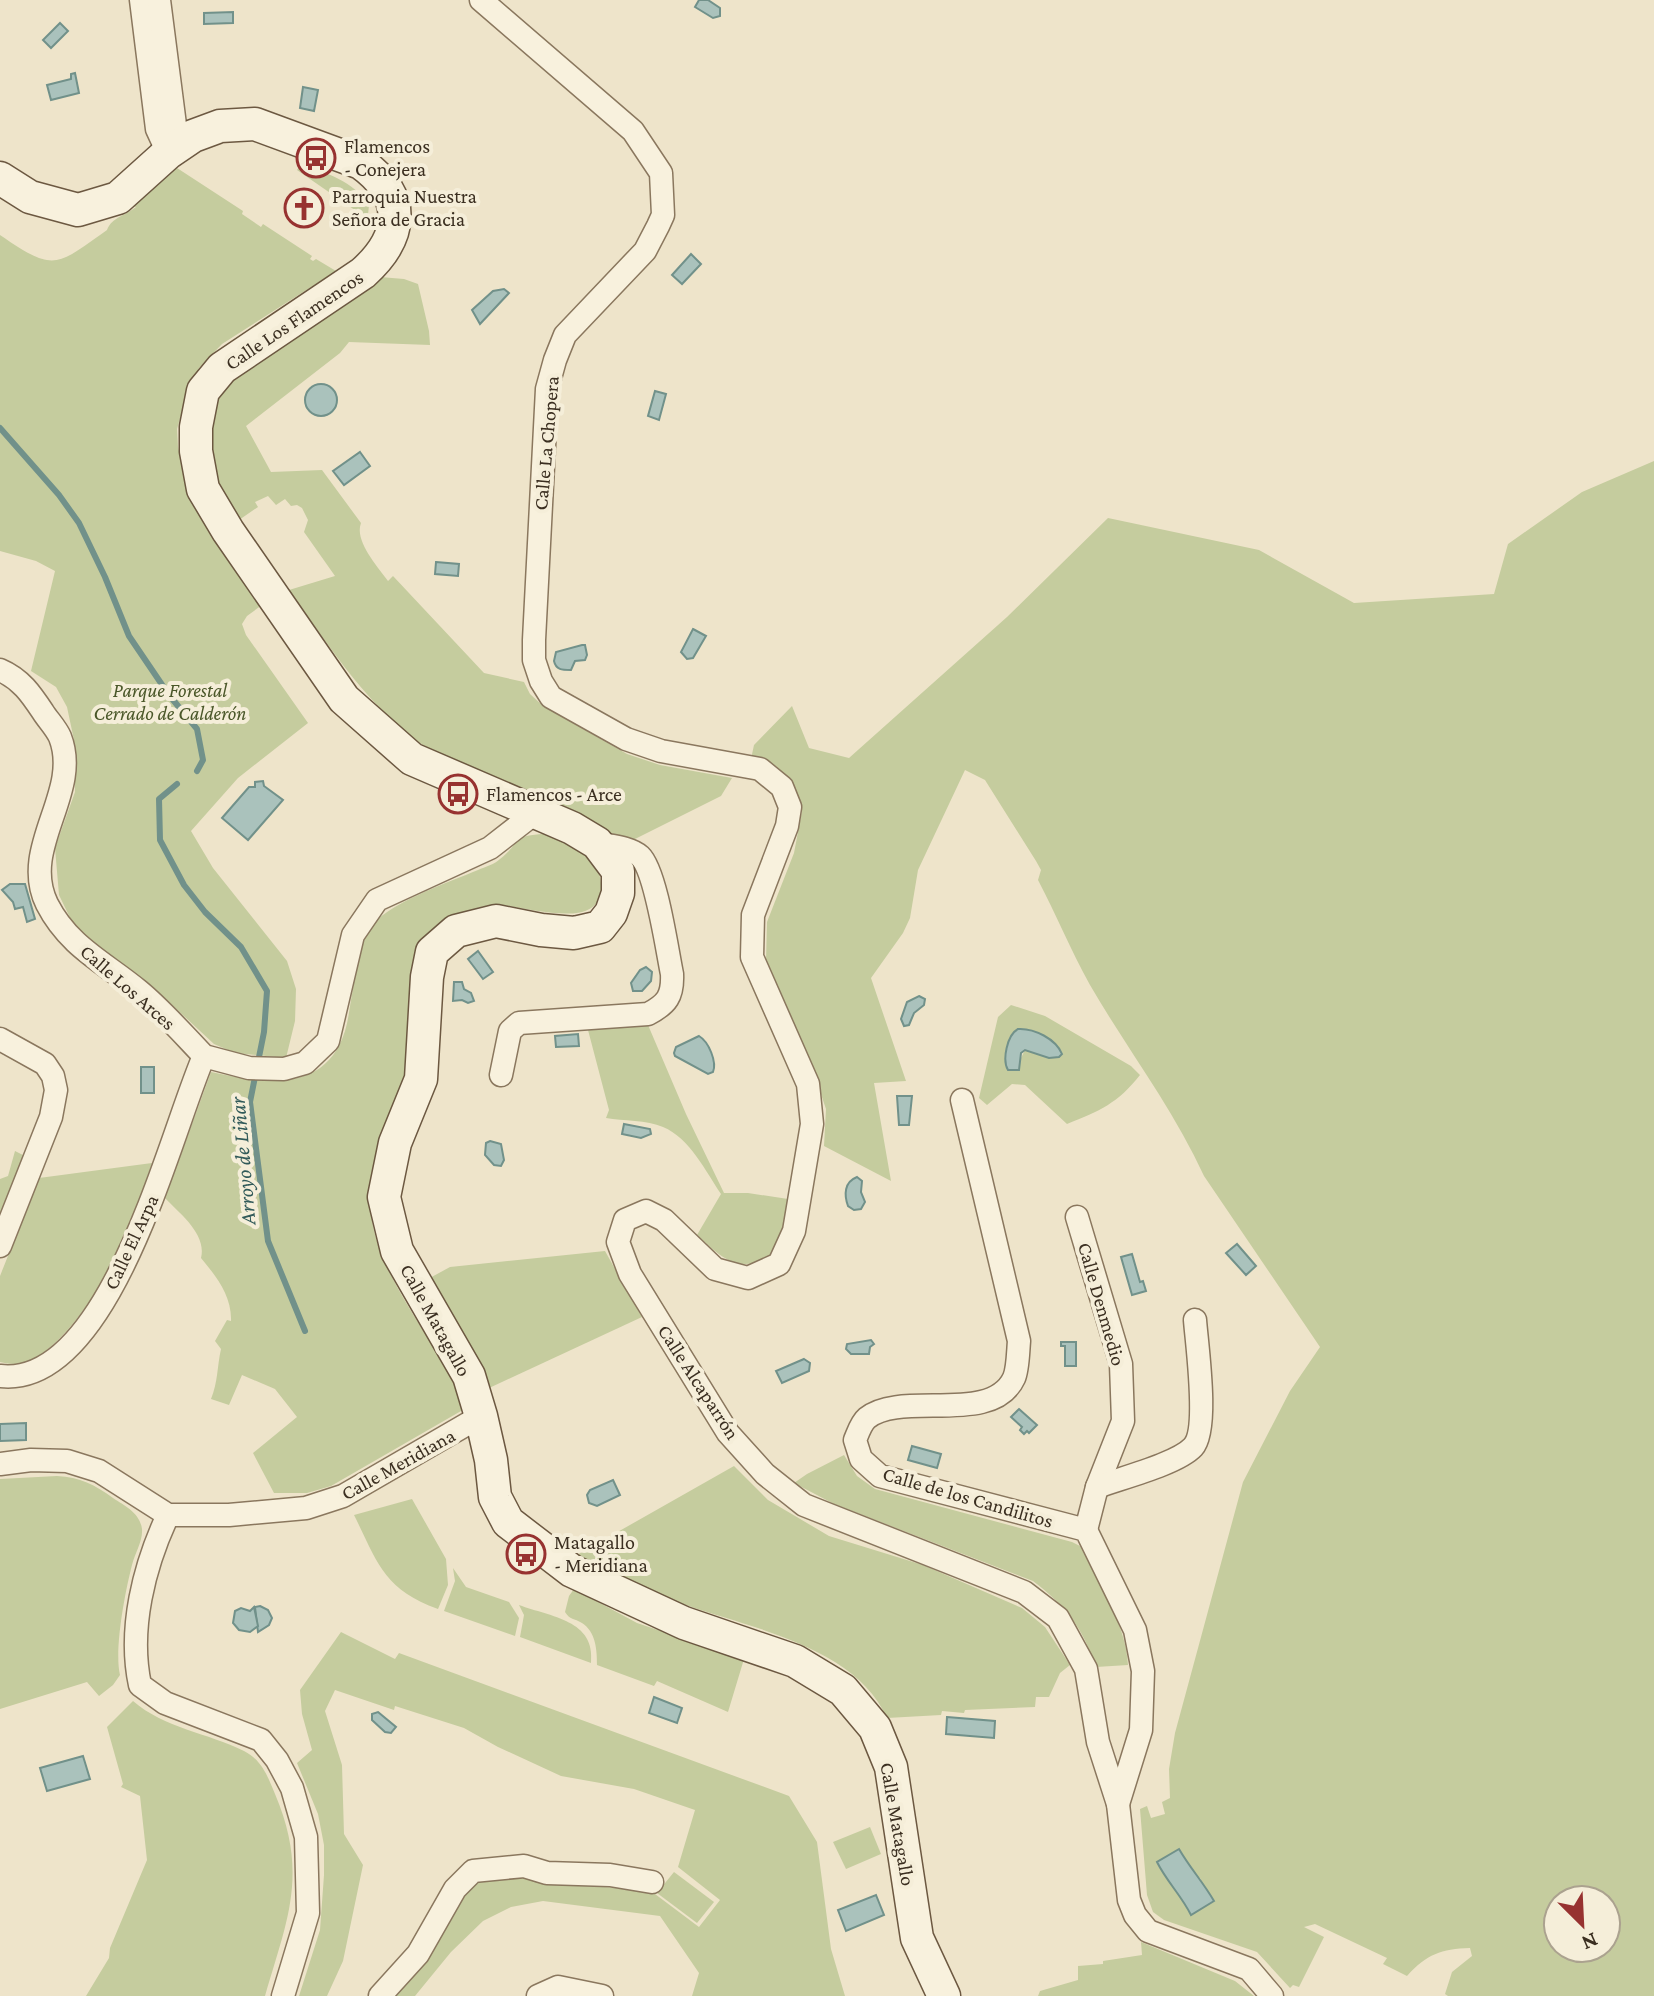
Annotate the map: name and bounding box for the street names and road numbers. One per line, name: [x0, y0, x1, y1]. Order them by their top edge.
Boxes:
street label: Calle Los Flamencos: [221, 266, 367, 374]
street label: Calle La Chopera: [529, 375, 564, 511]
street label: Calle Los Arces: [76, 940, 180, 1034]
street label: Calle El Arpa: [99, 1191, 163, 1293]
street label: Calle Denmedio: [1074, 1240, 1130, 1368]
street label: Calle Matagallo: [395, 1260, 476, 1381]
street label: Calle Alcaparrón: [653, 1320, 744, 1444]
street label: Calle Meridiana: [337, 1424, 459, 1504]
street label: Calle de los Candilitos: [880, 1462, 1056, 1532]
street label: Calle Matagallo: [875, 1761, 920, 1888]

